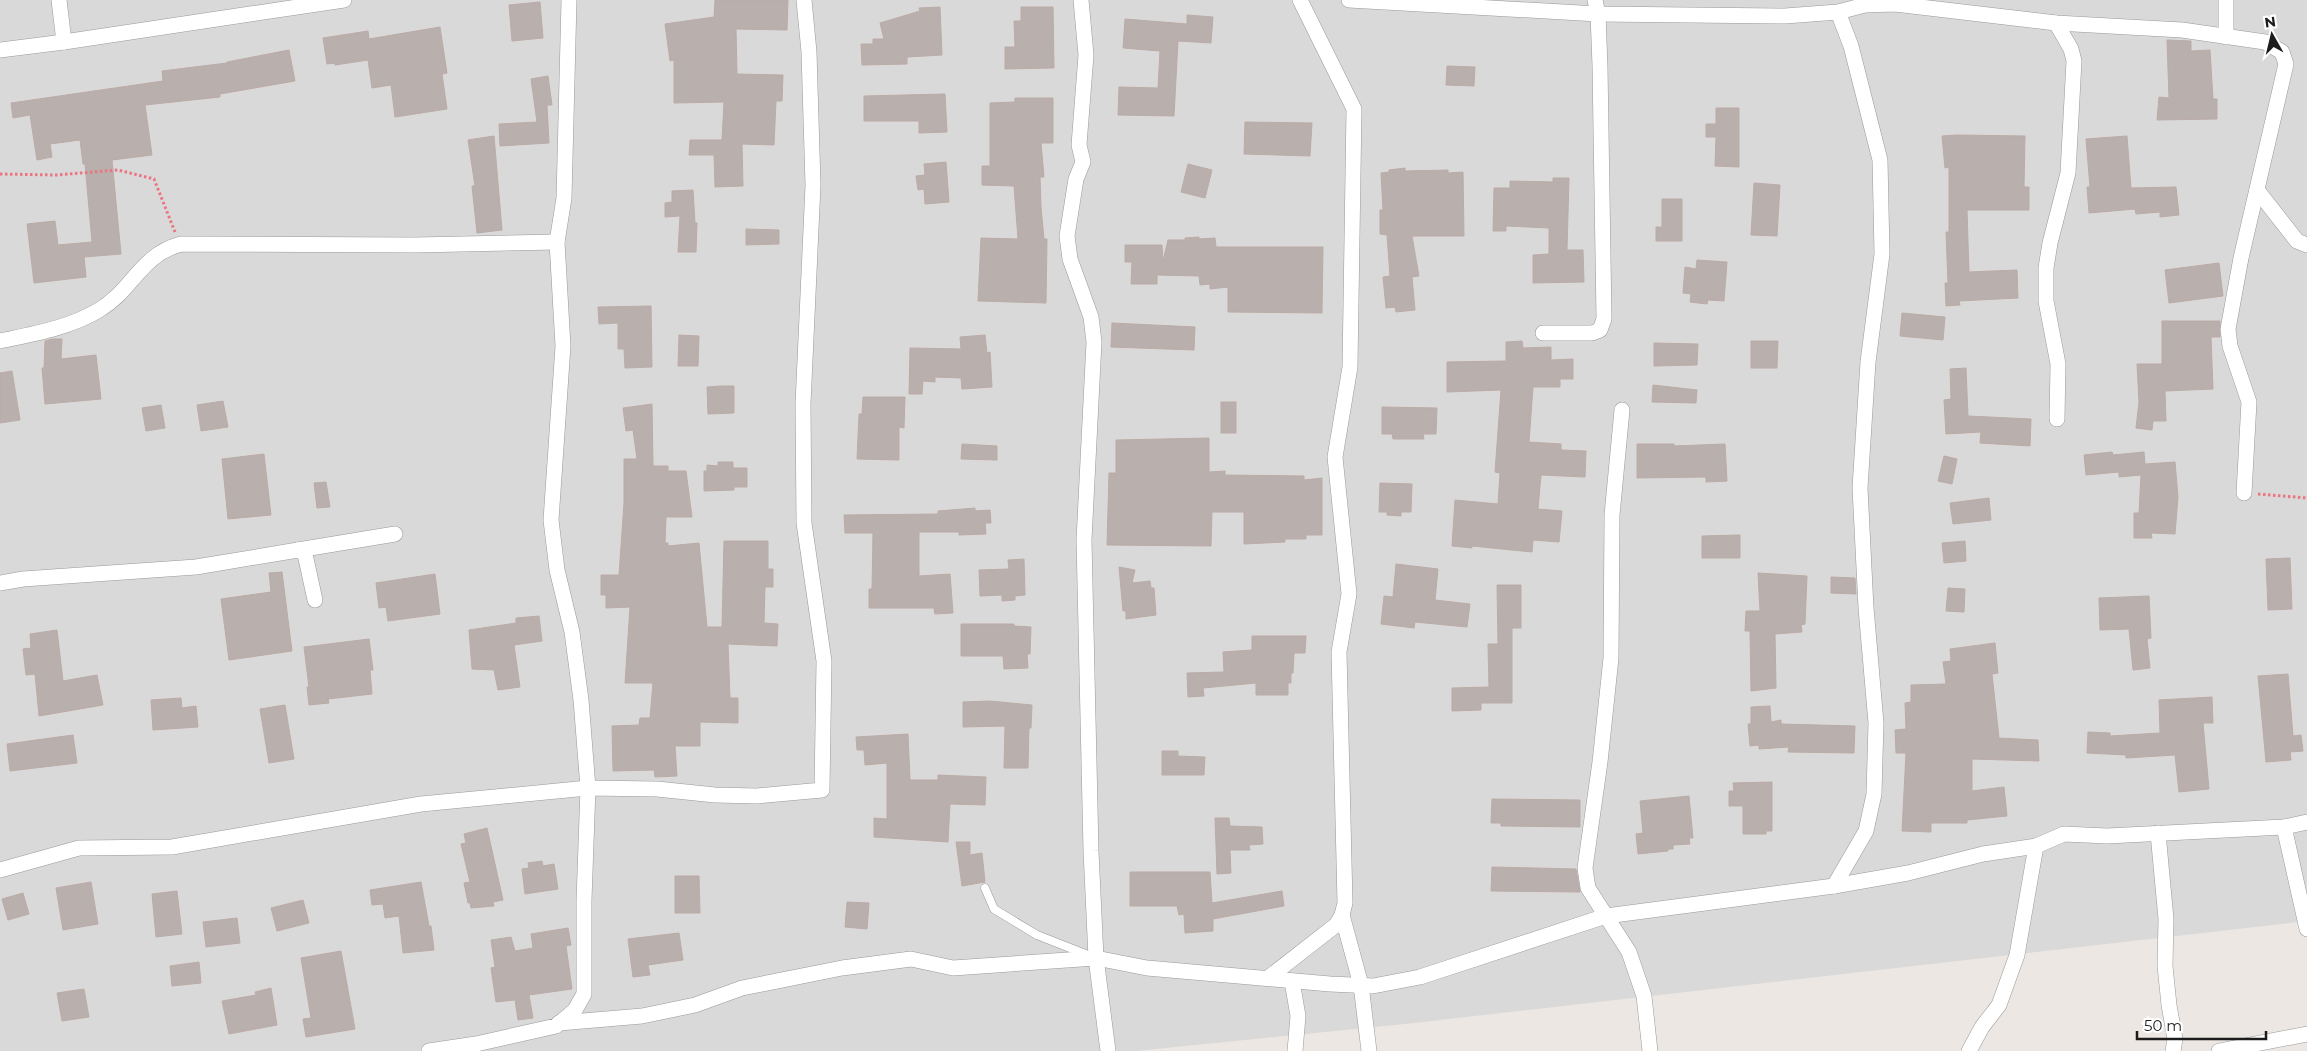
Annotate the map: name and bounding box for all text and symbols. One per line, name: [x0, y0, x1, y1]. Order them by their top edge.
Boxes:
north arrow: [2247, 10, 2297, 60]
text: N: [2263, 12, 2277, 32]
scale bar: [2137, 1008, 2266, 1040]
text: 50 m: [2144, 1016, 2182, 1035]

